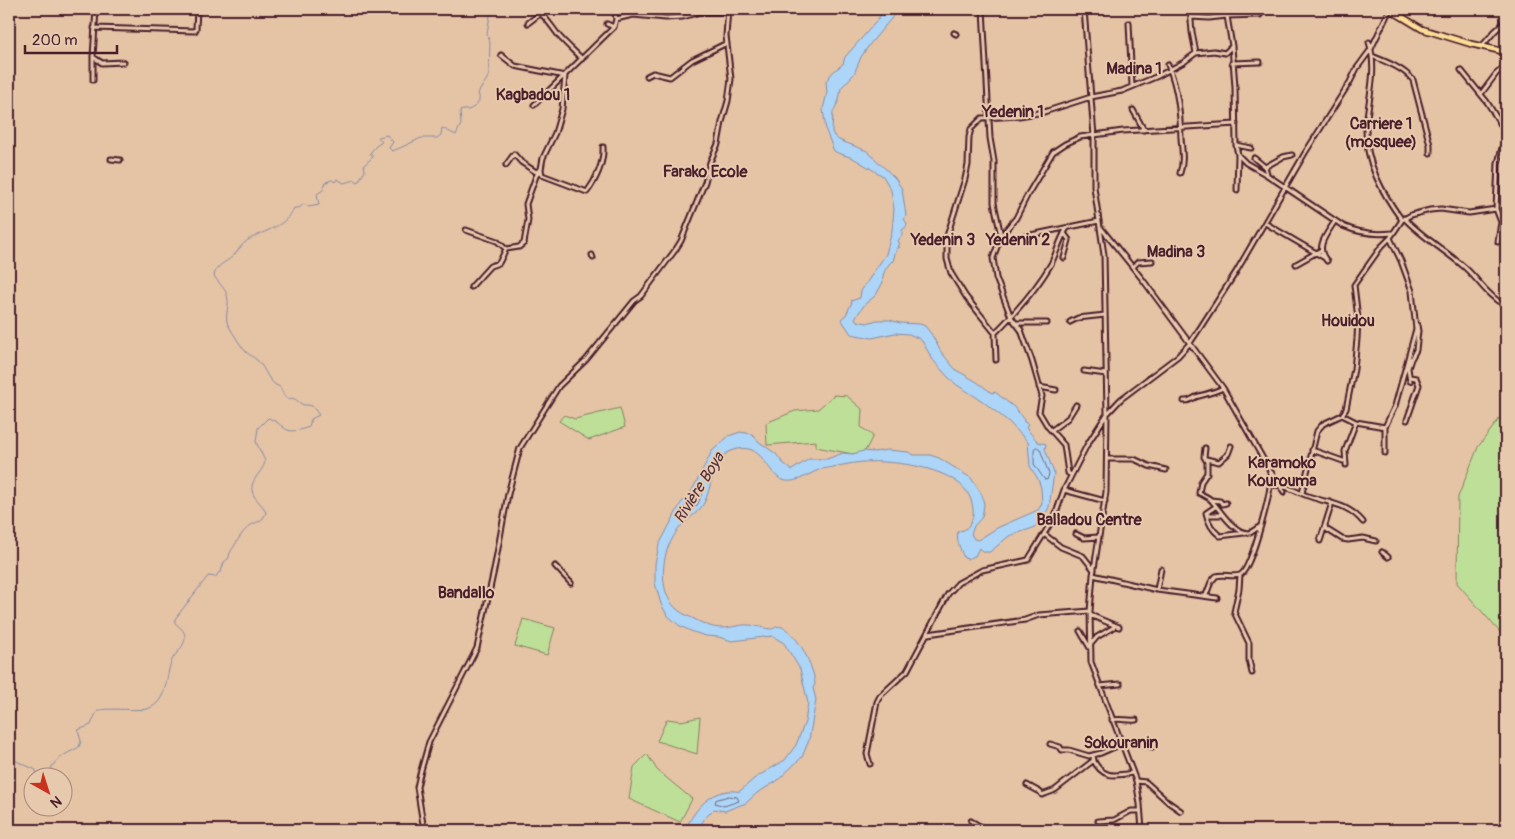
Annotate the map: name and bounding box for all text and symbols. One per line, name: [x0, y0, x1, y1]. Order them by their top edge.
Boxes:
scale bar: [25, 22, 118, 54]
text: 200 m: [32, 31, 77, 50]
district label: Madina 1: [1106, 59, 1162, 79]
district label: Kagbadou 1: [496, 85, 570, 105]
district label: Yedenin 1: [981, 102, 1044, 122]
district label: Carriere 1 (mosquee): [1345, 114, 1417, 152]
district label: Farako Ecole: [663, 162, 748, 182]
district label: Yedenin 3: [910, 230, 975, 250]
district label: Yedenin 2: [985, 230, 1050, 250]
district label: Madina 3: [1147, 242, 1205, 262]
district label: Houidou: [1321, 311, 1375, 331]
water label: Rivière Boya: [669, 448, 729, 527]
district label: Karamoko Kourouma: [1247, 453, 1317, 491]
district label: Balladou Centre: [1036, 510, 1143, 530]
district label: Bandallo: [438, 583, 495, 603]
district label: Sokouranin: [1084, 733, 1158, 753]
north arrow: [22, 766, 72, 816]
text: N: [47, 792, 65, 811]

